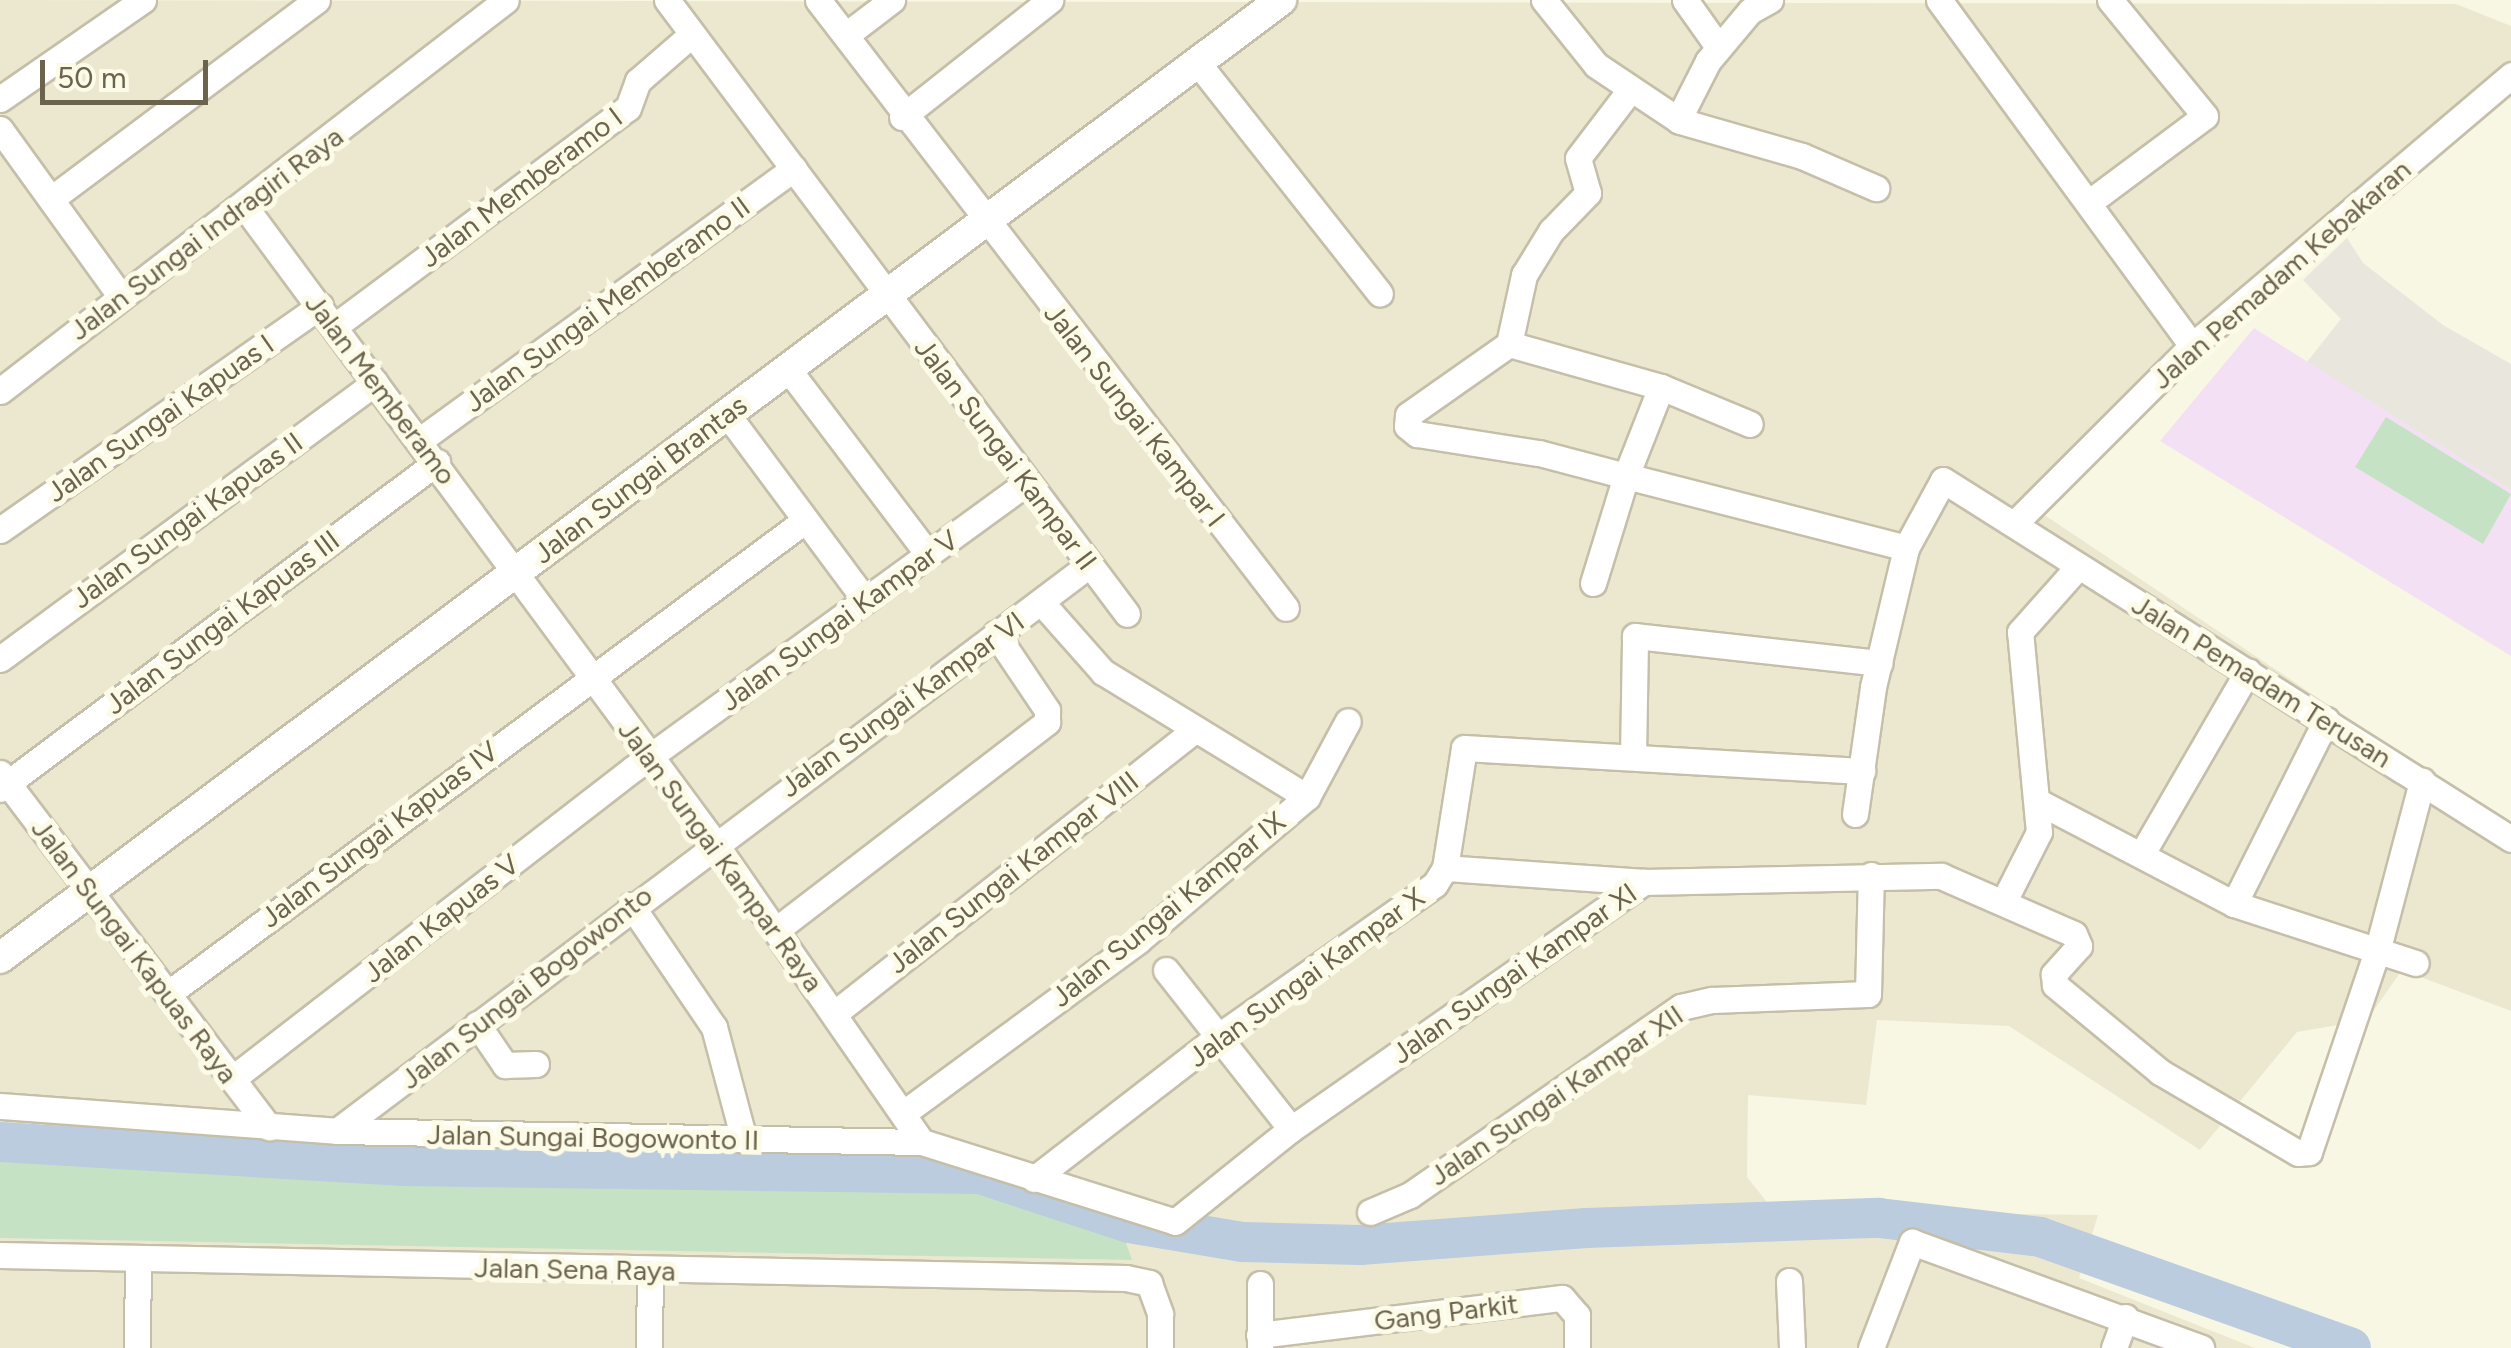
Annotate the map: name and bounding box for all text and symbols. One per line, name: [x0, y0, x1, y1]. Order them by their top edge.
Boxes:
scale bar: [45, 40, 212, 102]
text: 50 m: [57, 59, 126, 96]
street label: Jalan Memberamo I: [413, 100, 629, 274]
street label: Jalan Sungai Indragiri Raya: [63, 119, 349, 347]
street label: Jalan Pemadam Kebakaran: [2145, 152, 2417, 396]
street label: Jalan Sungai Memberamo II: [458, 189, 756, 419]
street label: Jalan Memberamo: [298, 287, 464, 491]
street label: Jalan Sungai Kampar I: [1037, 297, 1233, 533]
street label: Jalan Sungai Kapuas I: [40, 327, 280, 509]
street label: Jalan Sungai Kampar II: [908, 331, 1104, 577]
street label: Jalan Sungai Brantas: [527, 388, 753, 570]
street label: Jalan Sungai Kapuas II: [65, 425, 309, 615]
street label: Jalan Sungai Kampar V: [714, 522, 964, 718]
street label: Jalan Sungai Kapuas III: [98, 523, 346, 721]
street label: Jalan Pemadam Terusan: [2126, 587, 2398, 775]
street label: Jalan Sungai Kampar VI: [773, 604, 1031, 804]
street label: Jalan Sungai Kampar Raya: [611, 714, 831, 998]
street label: Jalan Sungai Kapuas IV: [254, 734, 504, 934]
street label: Jalan Sungai Kampar VIII: [881, 764, 1145, 980]
street label: Jalan Sungai Kampar IX: [1044, 804, 1292, 1014]
street label: Jalan Sungai Kapuas Raya: [25, 812, 245, 1090]
street label: Jalan Kapuas V: [356, 847, 526, 989]
street label: Jalan Sungai Kampar XI: [1385, 876, 1643, 1070]
street label: Jalan Sungai Bogowonto: [393, 878, 659, 1096]
street label: Jalan Sungai Kampar X: [1181, 880, 1431, 1074]
street label: Jalan Sungai Kampar XII: [1423, 998, 1689, 1192]
street label: Jalan Sungai Bogowonto II: [427, 1117, 759, 1157]
street label: Jalan Sena Raya: [474, 1250, 676, 1288]
street label: Gang Parkit: [1372, 1286, 1520, 1338]

